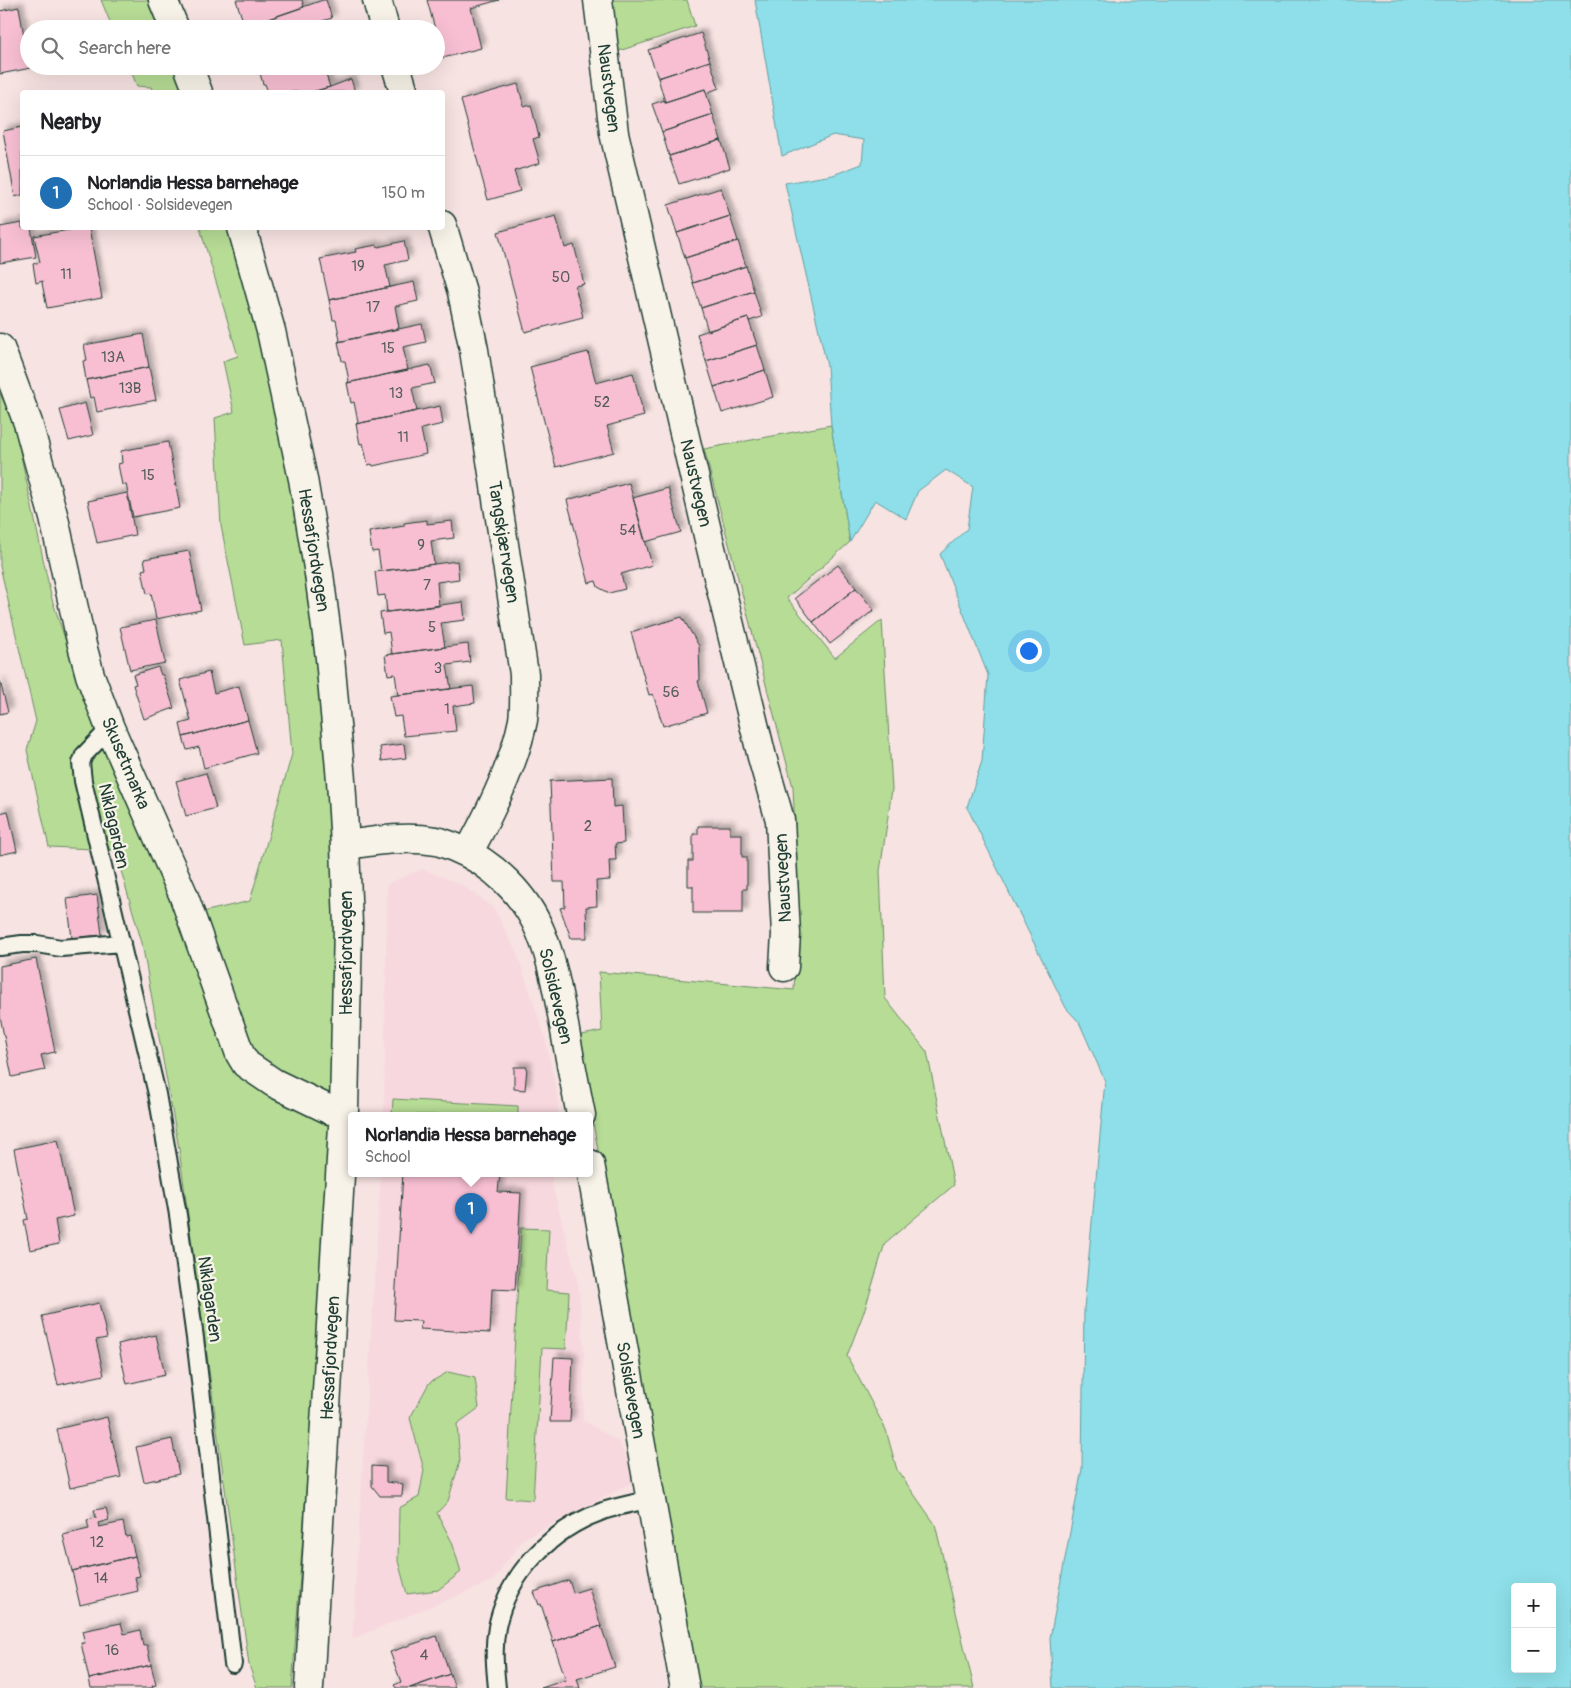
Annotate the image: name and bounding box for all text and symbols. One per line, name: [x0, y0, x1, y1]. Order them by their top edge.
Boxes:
search box: [20, 20, 445, 75]
icon: search: [38, 34, 66, 62]
text: Search here: [78, 36, 171, 60]
street label: Naustvegen: [592, 42, 625, 134]
text: Nearby: [40, 109, 101, 136]
text: Norlandia Hessa barnehage: [87, 171, 298, 195]
text: 1: [53, 183, 59, 203]
text: 150 m: [381, 183, 425, 203]
text: School · Solsidevegen: [87, 195, 232, 215]
house number: 19: [351, 257, 365, 276]
house number: 11: [60, 265, 72, 284]
house number: 50: [552, 268, 570, 287]
house number: 17: [366, 298, 380, 317]
house number: 15: [381, 339, 395, 358]
house number: 13A: [101, 348, 125, 367]
house number: 13B: [119, 379, 141, 398]
house number: 13: [389, 384, 403, 403]
house number: 52: [594, 393, 610, 412]
house number: 11: [397, 428, 409, 447]
street label: Naustvegen: [674, 437, 717, 529]
house number: 15: [141, 466, 155, 485]
street label: Tangskjærvegen: [483, 479, 524, 605]
street label: Hessafjordvegen: [292, 487, 335, 613]
house number: 54: [620, 521, 637, 540]
house number: 9: [417, 536, 425, 555]
house number: 7: [423, 576, 431, 595]
house number: 5: [428, 618, 436, 637]
your location: [1016, 638, 1042, 664]
house number: 3: [434, 659, 442, 678]
house number: 56: [663, 683, 679, 702]
house number: 1: [444, 700, 450, 719]
street label: Skusetmarka: [96, 714, 155, 813]
street label: Niklagarden: [93, 781, 134, 871]
house number: 2: [584, 817, 592, 836]
street label: Naustvegen: [770, 833, 797, 923]
street label: Hessafjordvegen: [335, 891, 358, 1015]
street label: Solsidevegen: [533, 946, 578, 1047]
popup: [348, 1112, 593, 1177]
text: Norlandia Hessa barnehage: [365, 1123, 576, 1147]
text: School: [365, 1147, 411, 1167]
pin: 1: [455, 1193, 487, 1234]
street label: Niklagarden: [192, 1255, 227, 1344]
street label: Hessafjordvegen: [316, 1295, 345, 1421]
street label: Solsidevegen: [611, 1340, 650, 1440]
house number: 12: [90, 1533, 104, 1552]
house number: 14: [94, 1569, 109, 1588]
map controls: [1511, 1583, 1556, 1673]
button: +: [1511, 1583, 1556, 1628]
button: −: [1511, 1628, 1556, 1673]
house number: 16: [105, 1641, 119, 1660]
house number: 4: [420, 1646, 429, 1665]

